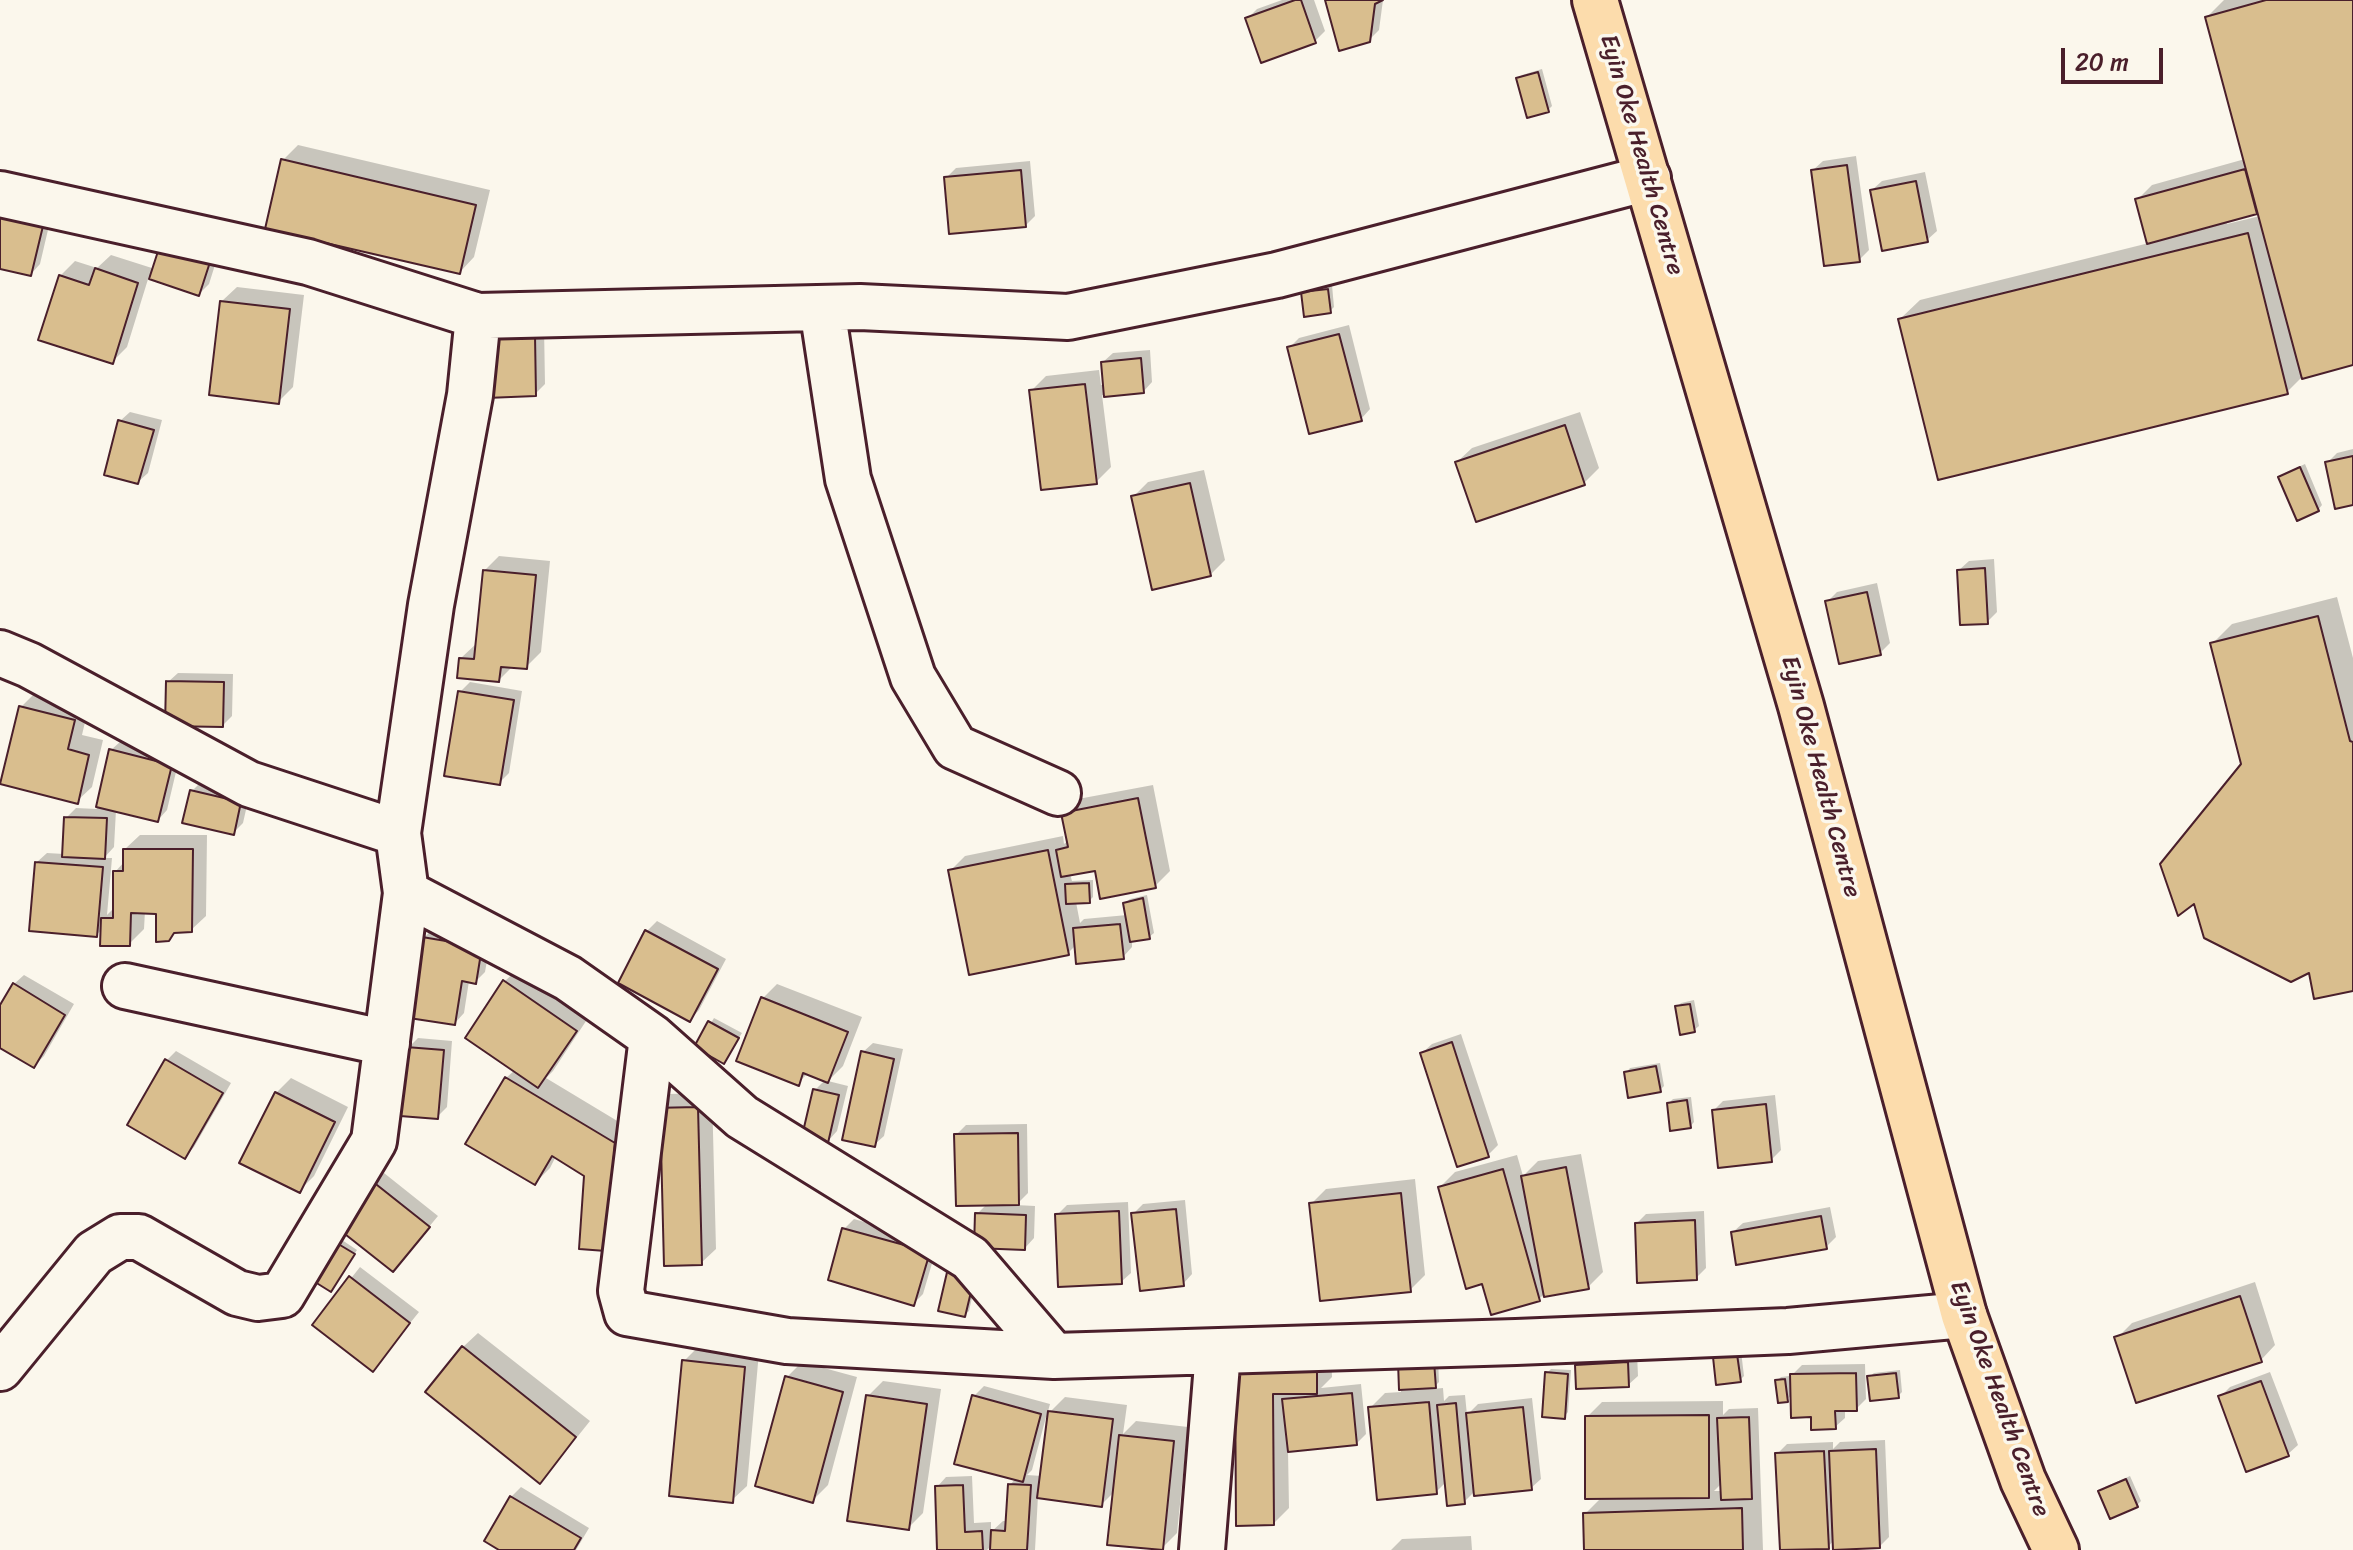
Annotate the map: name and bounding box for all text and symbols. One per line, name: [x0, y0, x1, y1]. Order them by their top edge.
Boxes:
street label: Eyin Oke Health Centre: [1593, 31, 1689, 279]
scale bar: [2065, 32, 2167, 82]
text: 20 m: [2075, 41, 2129, 83]
street label: Eyin Oke Health Centre: [1774, 653, 1866, 901]
street label: Eyin Oke Health Centre: [1943, 1277, 2055, 1521]

